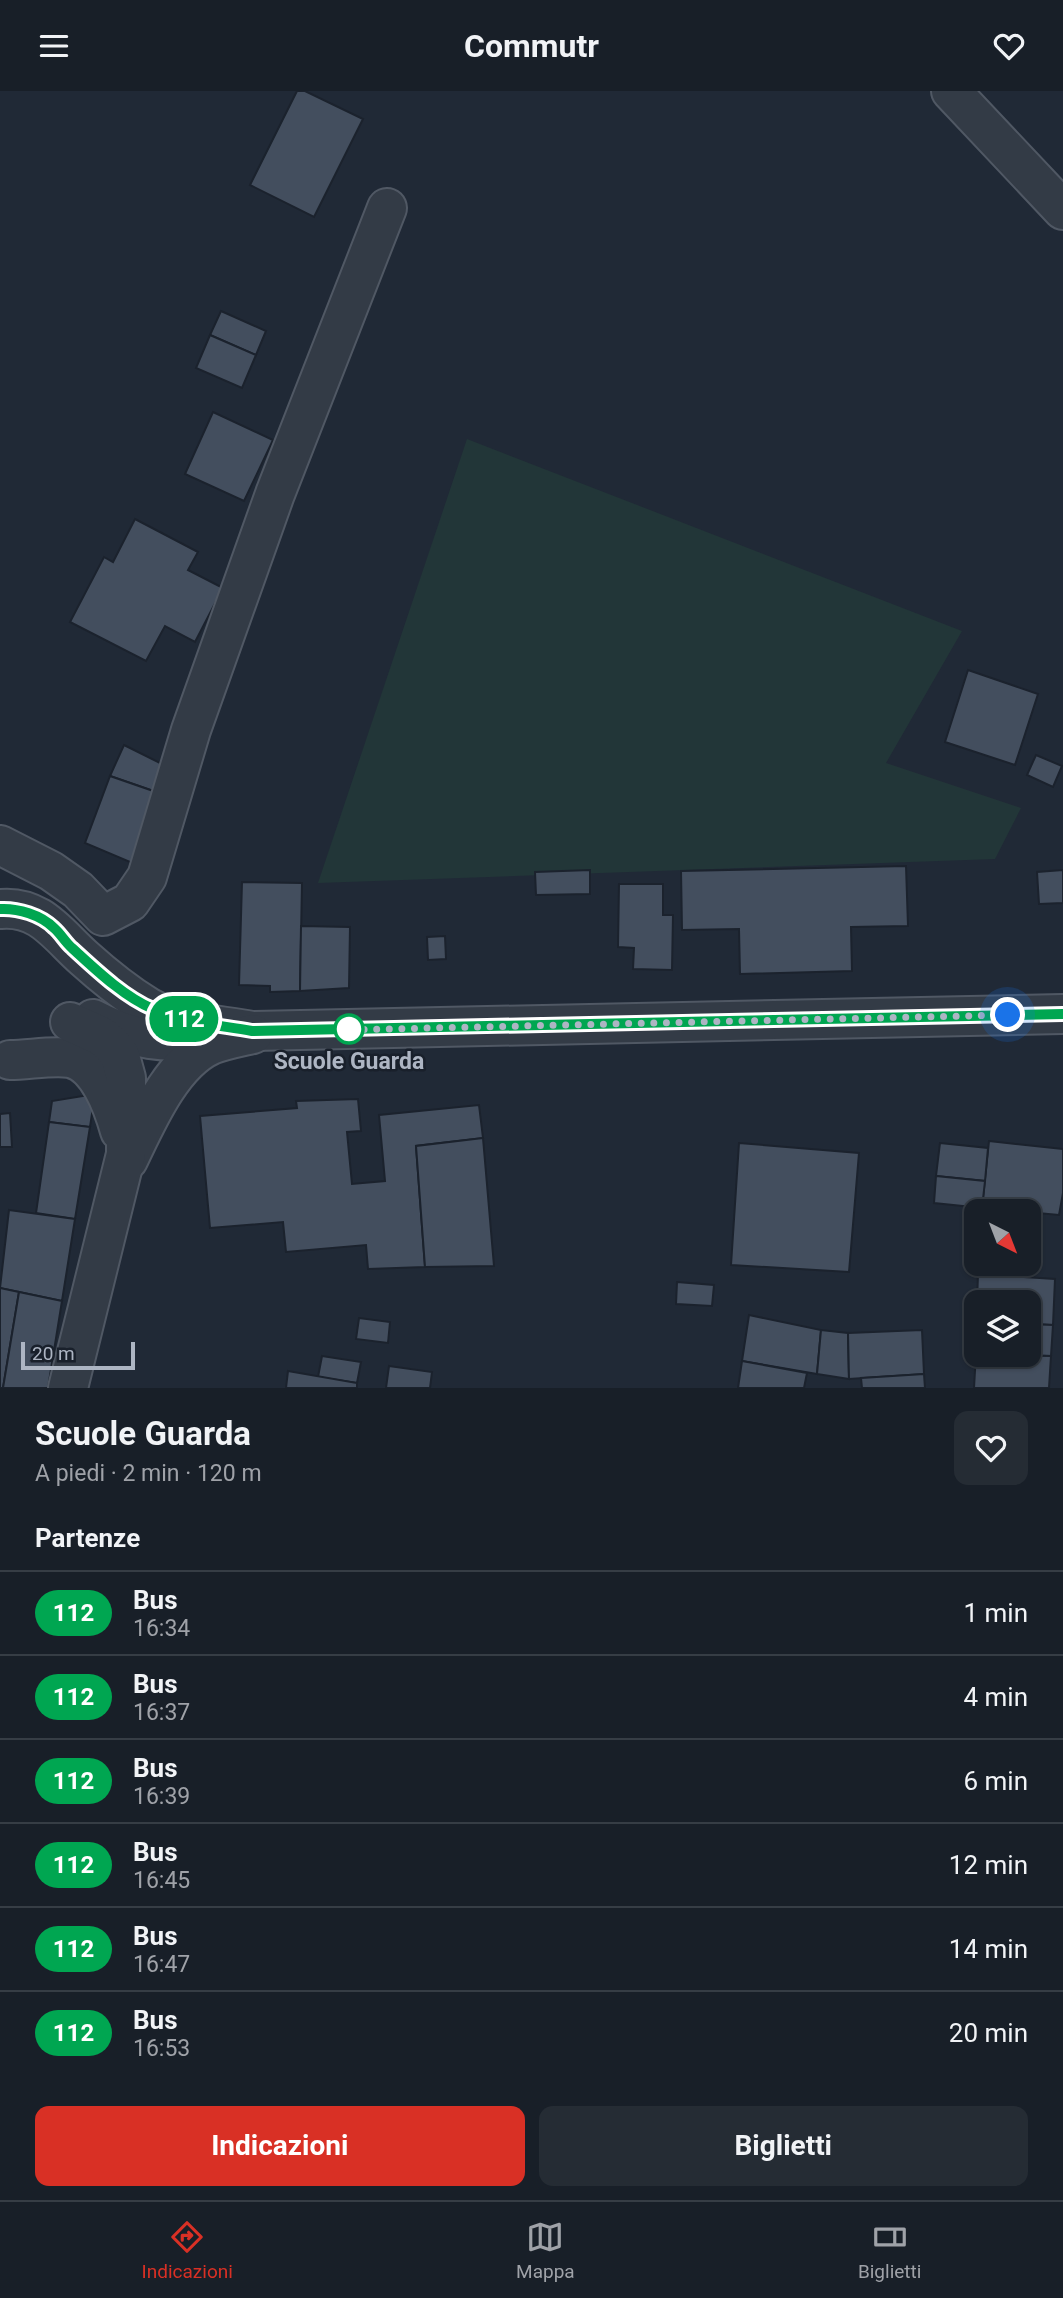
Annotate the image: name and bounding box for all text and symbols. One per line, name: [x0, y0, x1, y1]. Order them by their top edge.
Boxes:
icon: menu: [35, 27, 73, 65]
text: Commutr: [464, 27, 599, 65]
icon: heart: [990, 27, 1028, 65]
line badge: 112: [144, 996, 224, 1042]
your location: [990, 997, 1025, 1032]
text: 112: [163, 1005, 205, 1033]
marker: Scuole Guarda: [334, 1014, 364, 1044]
place label: Scuole Guarda: [274, 1048, 424, 1075]
north arrow: [964, 1199, 1041, 1276]
map controls: [964, 1199, 1041, 1367]
button: layers: [964, 1290, 1041, 1367]
scale bar: [21, 1339, 135, 1371]
text: 20 m: [32, 1342, 75, 1365]
button: heart: [954, 1411, 1028, 1485]
text: Scuole Guarda: [35, 1414, 251, 1453]
text: A piedi · 2 min · 120 m: [35, 1460, 262, 1487]
text: Partenze: [35, 1523, 140, 1553]
text: Bus: [133, 1585, 178, 1615]
text: 1 min: [963, 1598, 1028, 1628]
text: 112: [53, 1599, 94, 1627]
text: 16:34: [133, 1615, 190, 1642]
text: Bus: [133, 1669, 178, 1699]
text: 4 min: [963, 1682, 1028, 1712]
text: 112: [53, 1683, 94, 1711]
text: 16:37: [133, 1699, 190, 1726]
text: Bus: [133, 1753, 178, 1783]
text: 6 min: [963, 1766, 1028, 1796]
text: 112: [53, 1767, 94, 1795]
text: 16:39: [133, 1783, 190, 1810]
text: Bus: [133, 1837, 178, 1867]
text: 12 min: [949, 1850, 1028, 1880]
text: 112: [53, 1851, 94, 1879]
text: 16:45: [133, 1867, 190, 1894]
text: Bus: [133, 1921, 178, 1951]
text: 14 min: [949, 1934, 1028, 1964]
text: 112: [53, 1935, 94, 1963]
text: 16:47: [133, 1951, 190, 1978]
text: Bus: [133, 2005, 178, 2035]
text: 20 min: [949, 2018, 1028, 2048]
text: 112: [53, 2019, 94, 2047]
text: 16:53: [133, 2035, 190, 2062]
button: Indicazioni: [35, 2106, 525, 2186]
button: Biglietti: [539, 2106, 1028, 2186]
tab: Indicazioni: [142, 2218, 233, 2283]
tab: Mappa: [516, 2218, 575, 2283]
tab: Biglietti: [858, 2218, 921, 2283]

